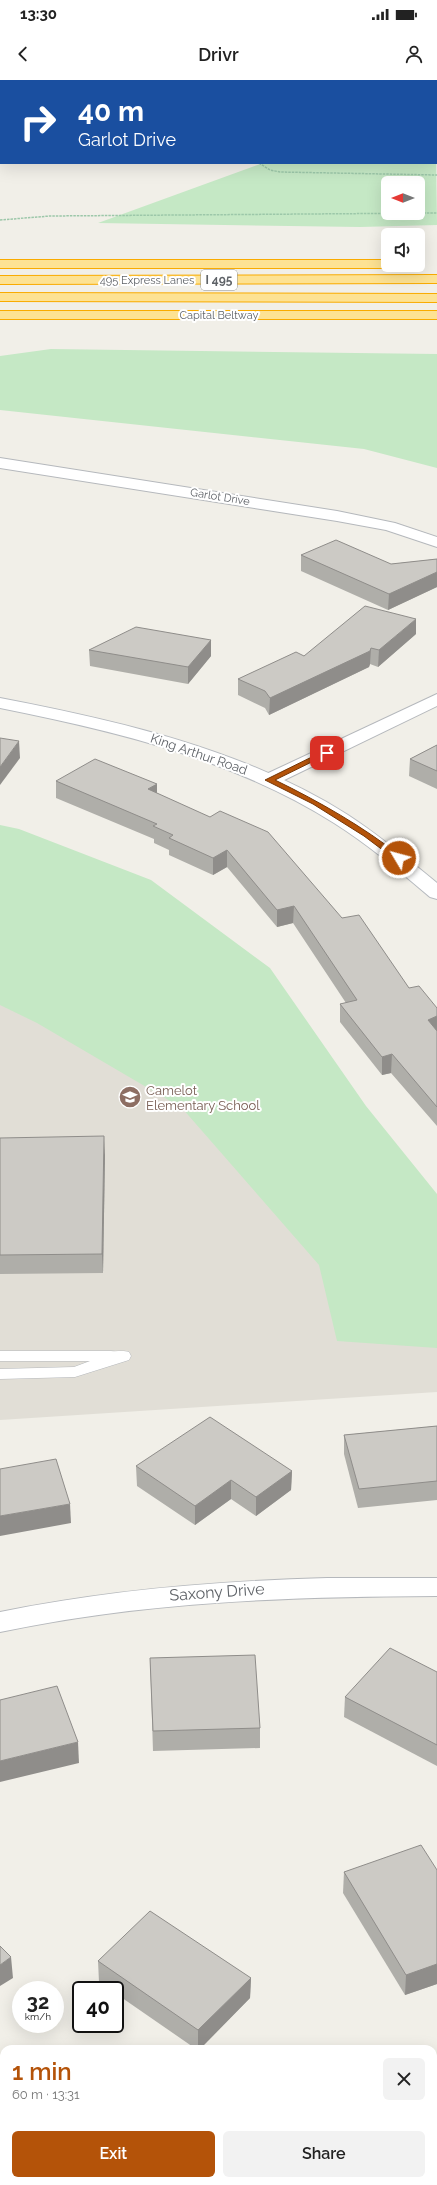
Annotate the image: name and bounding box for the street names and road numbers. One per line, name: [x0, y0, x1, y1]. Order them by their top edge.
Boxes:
road number: I 495: [201, 270, 237, 290]
street label: 495 Express Lanes: [100, 274, 194, 287]
street label: Capital Beltway: [180, 309, 258, 322]
street label: Garlot Drive: [189, 486, 251, 508]
street label: King Arthur Road: [149, 730, 249, 778]
street label: Saxony Drive: [169, 1579, 265, 1605]

